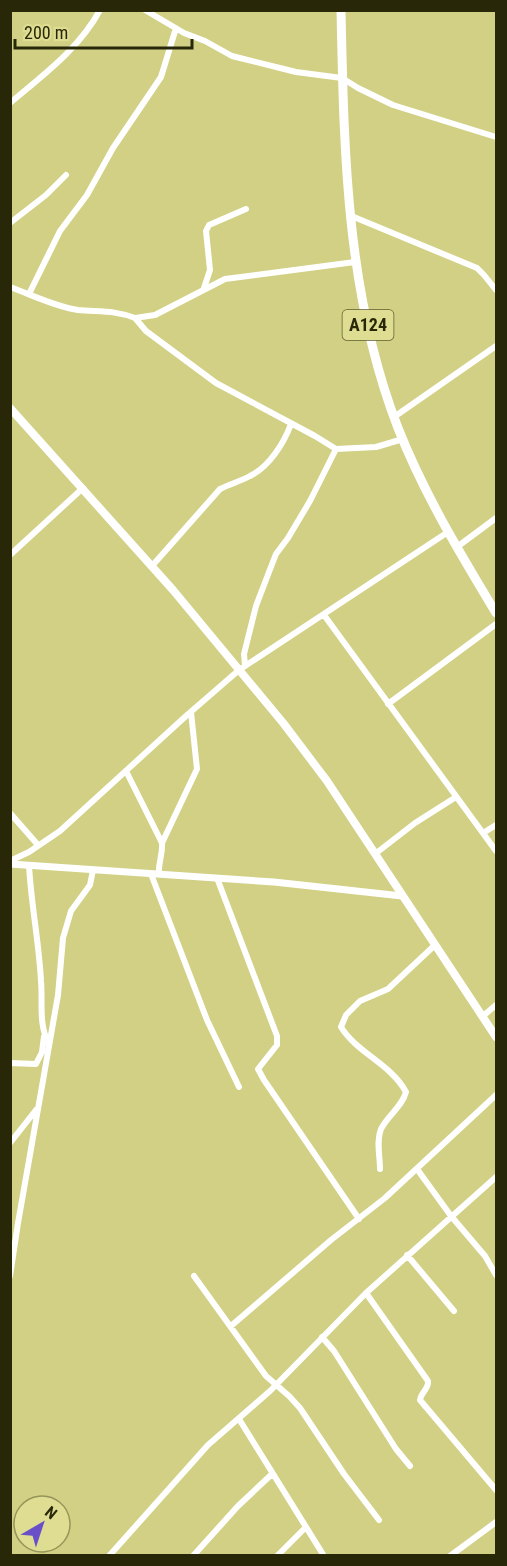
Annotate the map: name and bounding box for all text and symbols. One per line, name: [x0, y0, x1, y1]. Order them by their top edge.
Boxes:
scale bar: [15, 12, 192, 50]
text: 200 m: [24, 22, 68, 43]
road number: A124: [342, 310, 394, 340]
north arrow: [12, 1494, 72, 1554]
text: N: [41, 1502, 61, 1523]

